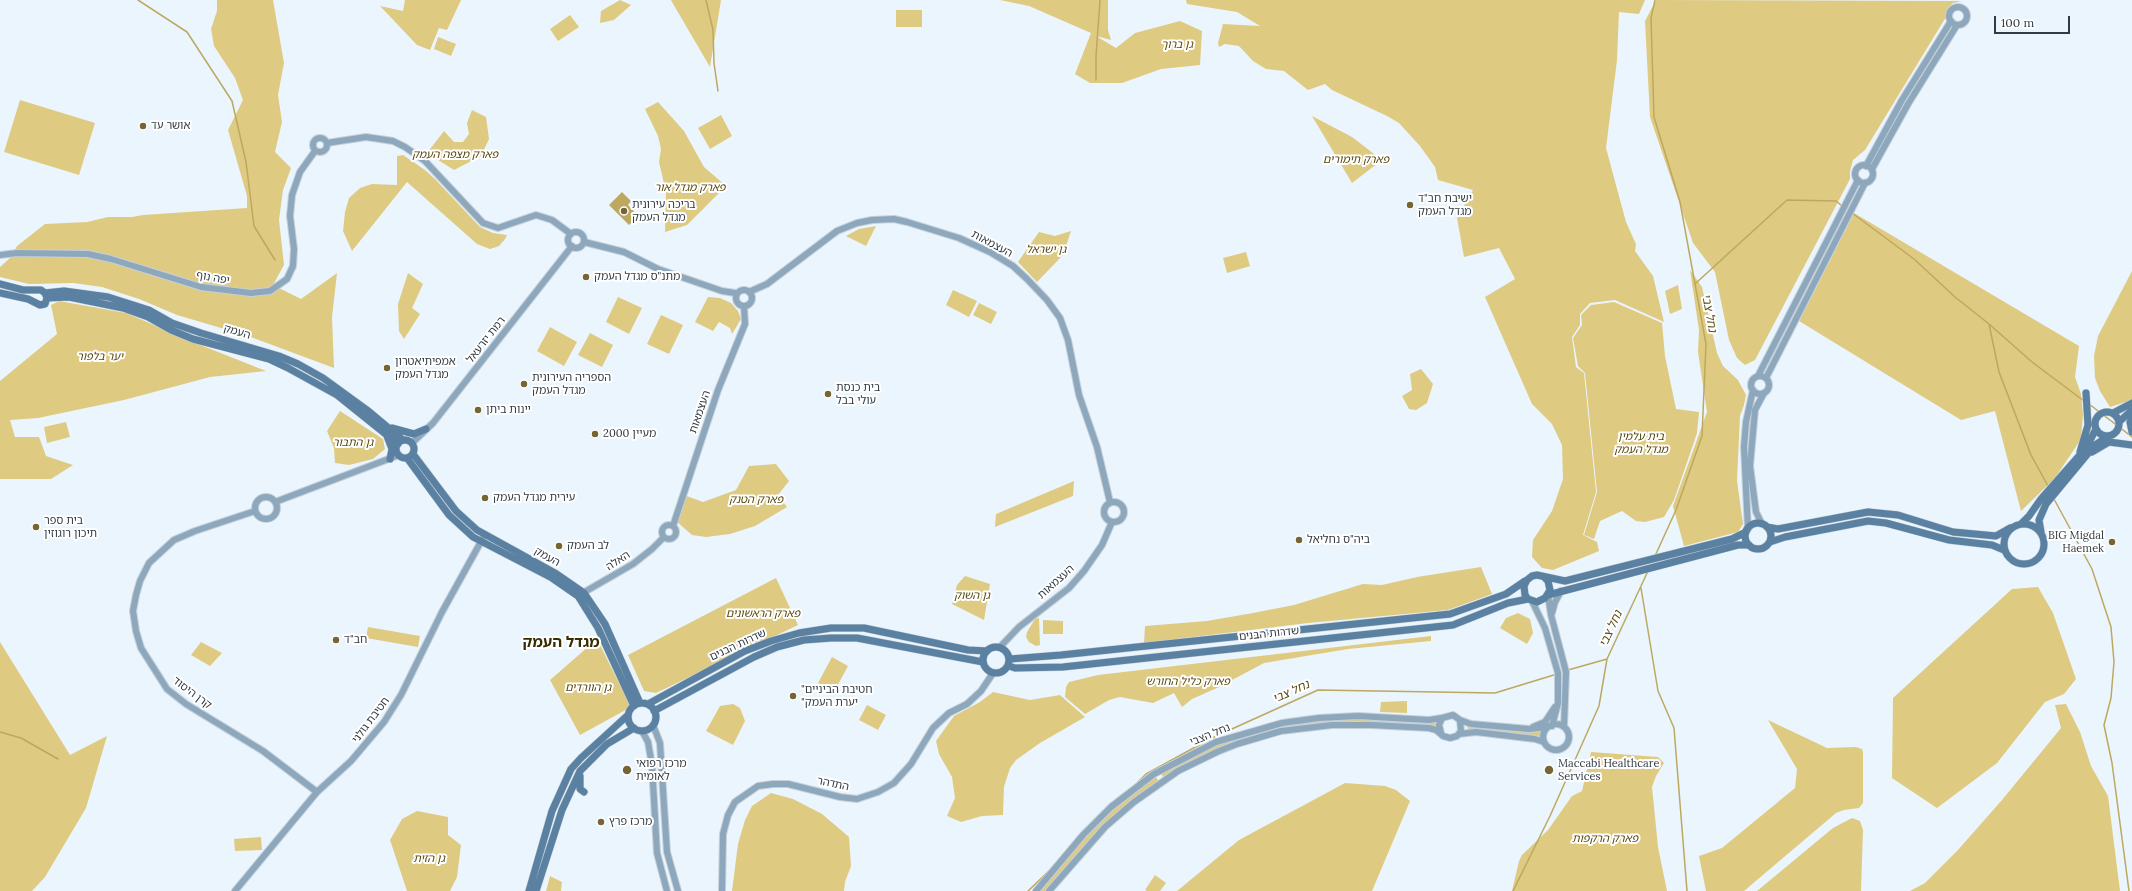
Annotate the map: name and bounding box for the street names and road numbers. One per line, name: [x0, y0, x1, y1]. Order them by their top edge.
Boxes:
street label: העצמאות: [969, 228, 1015, 260]
street label: יפה נוף: [195, 269, 231, 287]
street label: רמת יזרעאל: [464, 314, 508, 366]
street label: העמק: [222, 322, 252, 342]
street label: העצמאות: [687, 389, 713, 435]
street label: העמק: [532, 545, 562, 569]
street label: האלה: [603, 548, 633, 574]
street label: העצמאות: [1035, 562, 1077, 602]
street label: שדרות הבנים: [1238, 624, 1300, 644]
street label: שדרות הבנים: [708, 626, 768, 664]
street label: קרן היסוד: [170, 674, 214, 712]
street label: חטיבת גולני: [349, 694, 393, 746]
street label: נחל הצבי: [1188, 721, 1232, 749]
street label: התדהר: [816, 774, 850, 794]

